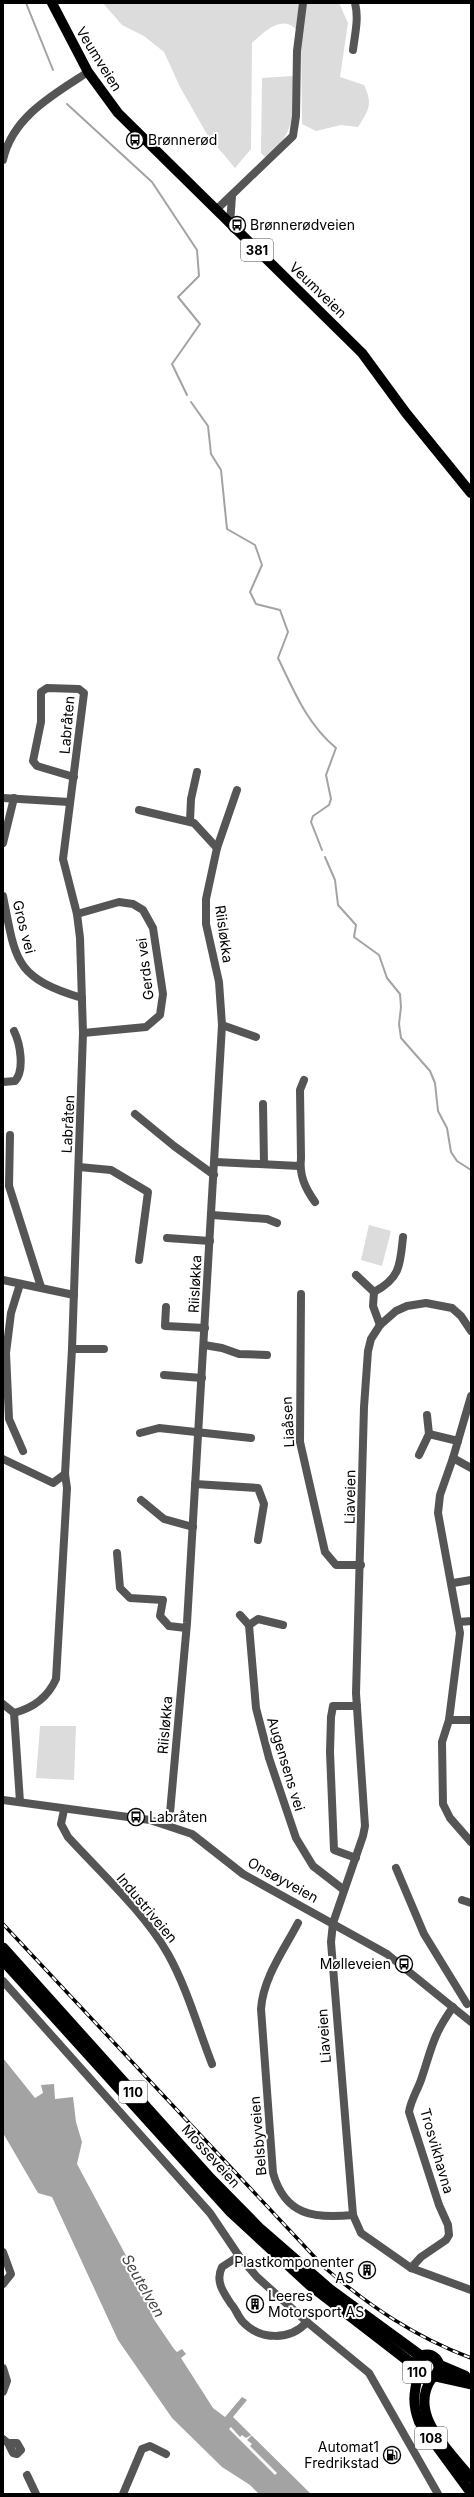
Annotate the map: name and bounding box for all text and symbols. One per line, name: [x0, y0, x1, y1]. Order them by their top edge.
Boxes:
street label: Veumveien: [73, 23, 126, 94]
bus stop icon: Brønnerød: [125, 130, 145, 150]
place label: Brønnerød: [148, 131, 217, 148]
bus stop icon: Brønnerødveien: [227, 215, 247, 235]
place label: Brønnerødveien: [250, 216, 355, 233]
road number: 381: [241, 239, 273, 261]
street label: Veumveien: [286, 258, 351, 321]
street label: Labråten: [55, 695, 78, 755]
street label: Gros vei: [10, 898, 39, 955]
street label: Riisløkka: [212, 904, 237, 964]
street label: Gerds vei: [132, 937, 157, 1001]
street label: Labråten: [57, 1094, 78, 1154]
street label: Riisløkka: [184, 1254, 205, 1313]
street label: Liaåsen: [278, 1396, 297, 1448]
street label: Liaveien: [341, 1470, 358, 1524]
street label: Riisløkka: [153, 1695, 176, 1755]
street label: Augensens vei: [264, 1715, 309, 1813]
bus stop icon: Labråten: [126, 1807, 146, 1827]
place label: Labråten: [149, 1808, 207, 1825]
street label: Onsøyveien: [245, 1853, 321, 1906]
street label: Industriveien: [113, 1870, 181, 1946]
bus stop icon: Mølleveien: [394, 1954, 414, 1974]
place label: Mølleveien: [320, 1955, 391, 1972]
street label: Liaveien: [313, 2008, 334, 2064]
road number: 110: [119, 2081, 147, 2103]
street label: Belsbyveien: [246, 2096, 269, 2177]
street label: Trosvikhavna: [417, 2106, 458, 2195]
street label: Mosseveien: [179, 2121, 244, 2191]
water label: Seutelven: [118, 2251, 169, 2321]
place label: Plastkomponenter AS: [234, 2253, 354, 2286]
building icon: Plastkomponenter AS: [357, 2260, 377, 2280]
place label: Leeres Motorsport AS: [268, 2287, 364, 2320]
building icon: Leeres Motorsport AS: [245, 2294, 265, 2314]
road number: 110: [403, 2361, 431, 2383]
road number: 108: [415, 2427, 447, 2449]
place label: Automat1 Fredrikstad: [304, 2438, 379, 2471]
fuel station icon: Automat1 Fredrikstad: [382, 2445, 402, 2465]

